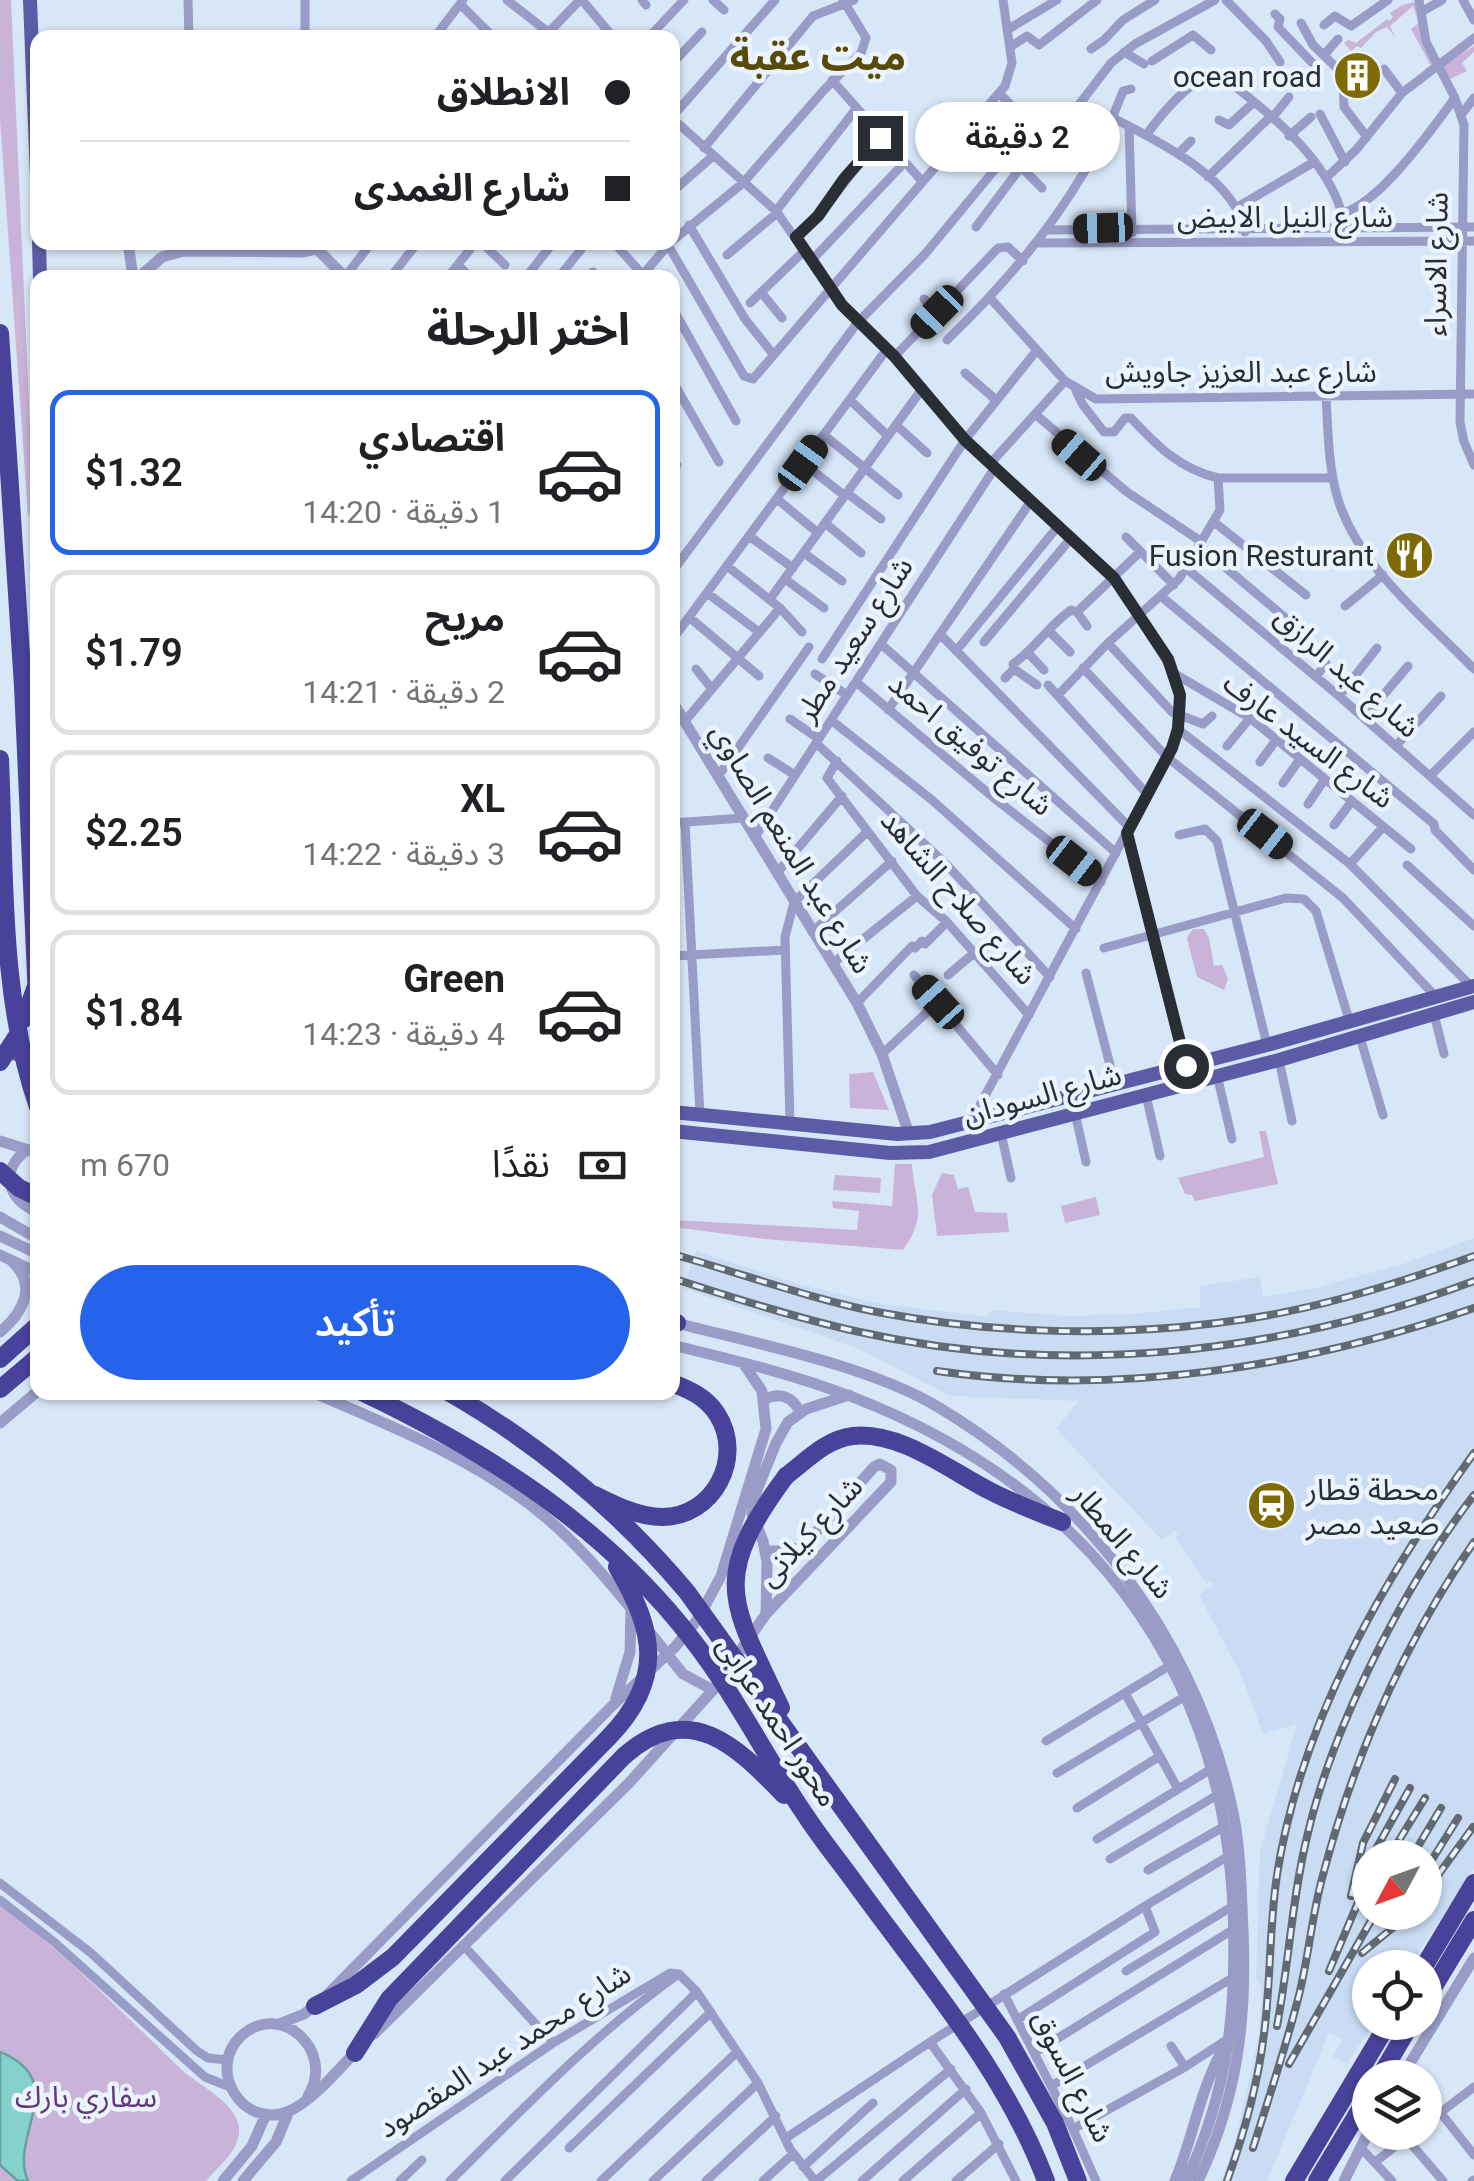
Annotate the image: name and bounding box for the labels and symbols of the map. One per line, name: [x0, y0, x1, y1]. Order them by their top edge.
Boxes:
district label: ميت عقبة: [730, 33, 906, 80]
building icon: ocean road: [1331, 50, 1383, 102]
place label: ocean road: [1173, 59, 1322, 94]
callout: 2 دقيقة: [915, 103, 1120, 173]
route end: [858, 116, 903, 161]
street label: شارع الاسراء: [1417, 191, 1460, 337]
street label: شارع النيل الابيض: [1177, 199, 1393, 239]
car: [1072, 212, 1134, 244]
car: [905, 280, 969, 344]
street label: شارع عبد العزيز جاويش: [1105, 354, 1377, 394]
car: [1047, 424, 1111, 486]
car: [773, 430, 833, 496]
restaurant icon: Fusion Resturant: [1383, 529, 1435, 581]
place label: Fusion Resturant: [1149, 538, 1374, 573]
street label: شارع سعيد مطر: [787, 550, 924, 731]
street label: شارع عبد الرازق: [1264, 599, 1427, 748]
street label: شارع توفيق احمد: [879, 665, 1060, 827]
street label: شارع السيد عارف: [1214, 665, 1401, 819]
street label: شارع عبد المنعم الصاوي: [698, 717, 881, 982]
street label: شارع صلاح الشاهد: [870, 803, 1044, 995]
car: [1232, 804, 1298, 864]
car: [1041, 831, 1107, 891]
car: [907, 970, 969, 1034]
route start: [1164, 1044, 1209, 1089]
street label: شارع السودان: [959, 1056, 1126, 1137]
street label: شارع كيلانى: [750, 1469, 873, 1597]
place label: محطة قطار صعيد مصر: [1305, 1472, 1439, 1541]
street label: شارع المطار: [1060, 1476, 1181, 1609]
station icon: محطة قطار صعيد مصر: [1245, 1480, 1297, 1532]
street label: محور احمد عرابى: [710, 1629, 846, 1813]
north arrow: [1352, 1840, 1442, 1930]
street label: شارع محمد عبد المقصود: [371, 1955, 640, 2149]
street label: شارع السوق: [1020, 2004, 1121, 2150]
park label: سفاري بارك: [15, 2079, 157, 2119]

